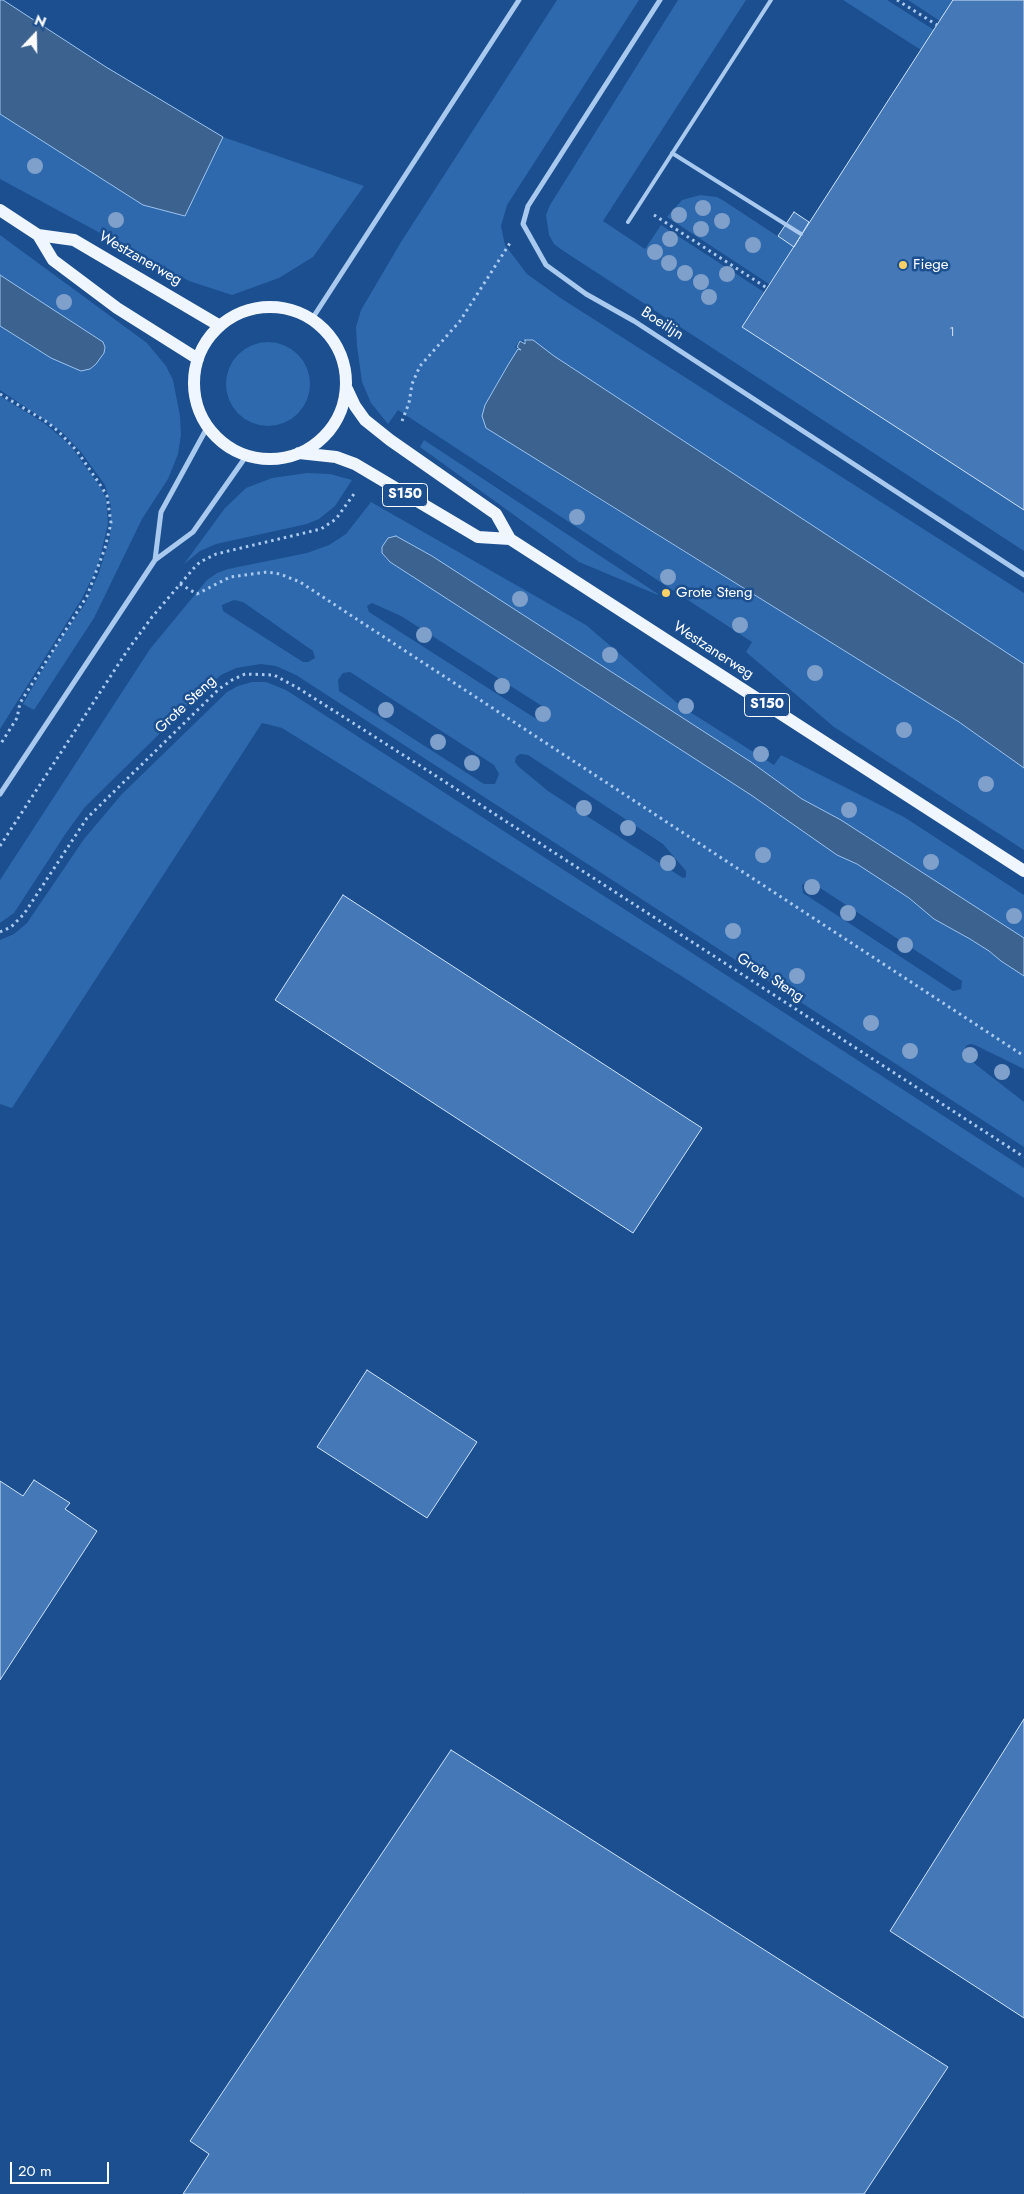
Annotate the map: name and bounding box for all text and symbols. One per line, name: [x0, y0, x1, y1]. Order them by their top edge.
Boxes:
north arrow: [10, 10, 60, 60]
text: N: [32, 10, 49, 32]
street label: Westzanerweg: [95, 228, 185, 290]
place label: Fiege: [913, 256, 948, 274]
marker: Fiege: [897, 259, 909, 271]
street label: Boeilijn: [637, 304, 687, 344]
house number: 1: [949, 326, 955, 340]
road number: S150: [382, 484, 428, 506]
place label: Grote Steng: [676, 584, 753, 602]
marker: Grote Steng: [660, 587, 672, 599]
street label: Westzanerweg: [669, 618, 757, 684]
street label: Grote Steng: [152, 672, 220, 738]
road number: S150: [744, 694, 790, 716]
street label: Grote Steng: [733, 950, 807, 1006]
scale bar: [12, 2152, 111, 2184]
text: 20 m: [18, 2160, 52, 2182]

